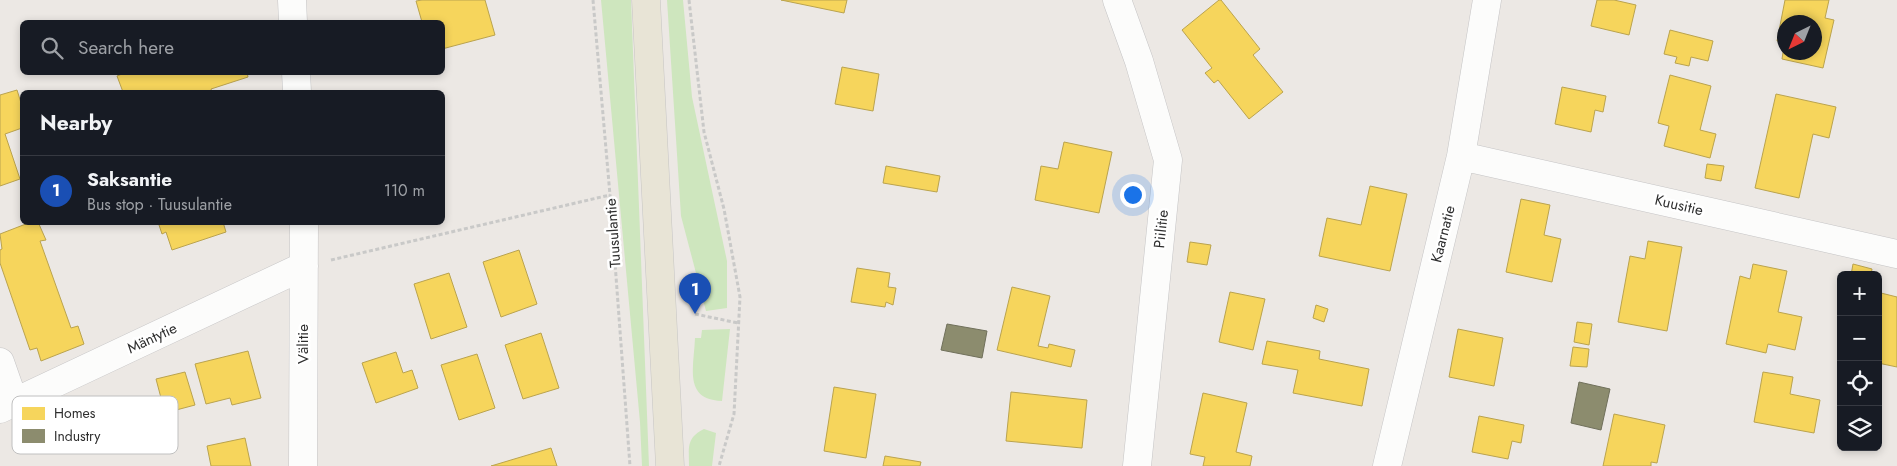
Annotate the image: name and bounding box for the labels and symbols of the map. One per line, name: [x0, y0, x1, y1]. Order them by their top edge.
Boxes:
north arrow: [1777, 15, 1822, 60]
your location: [1120, 182, 1146, 208]
street label: Kuusitie: [1653, 189, 1706, 221]
street label: Tuusulantie: [600, 197, 626, 268]
street label: Kaarnatie: [1425, 203, 1461, 265]
street label: Piilitie: [1148, 208, 1174, 249]
pin: 1: [679, 273, 711, 314]
street label: Mäntytie: [123, 317, 181, 359]
street label: Välitie: [292, 324, 314, 364]
legend: [12, 396, 178, 454]
text: Homes: [54, 403, 96, 423]
text: Industry: [54, 426, 101, 446]

